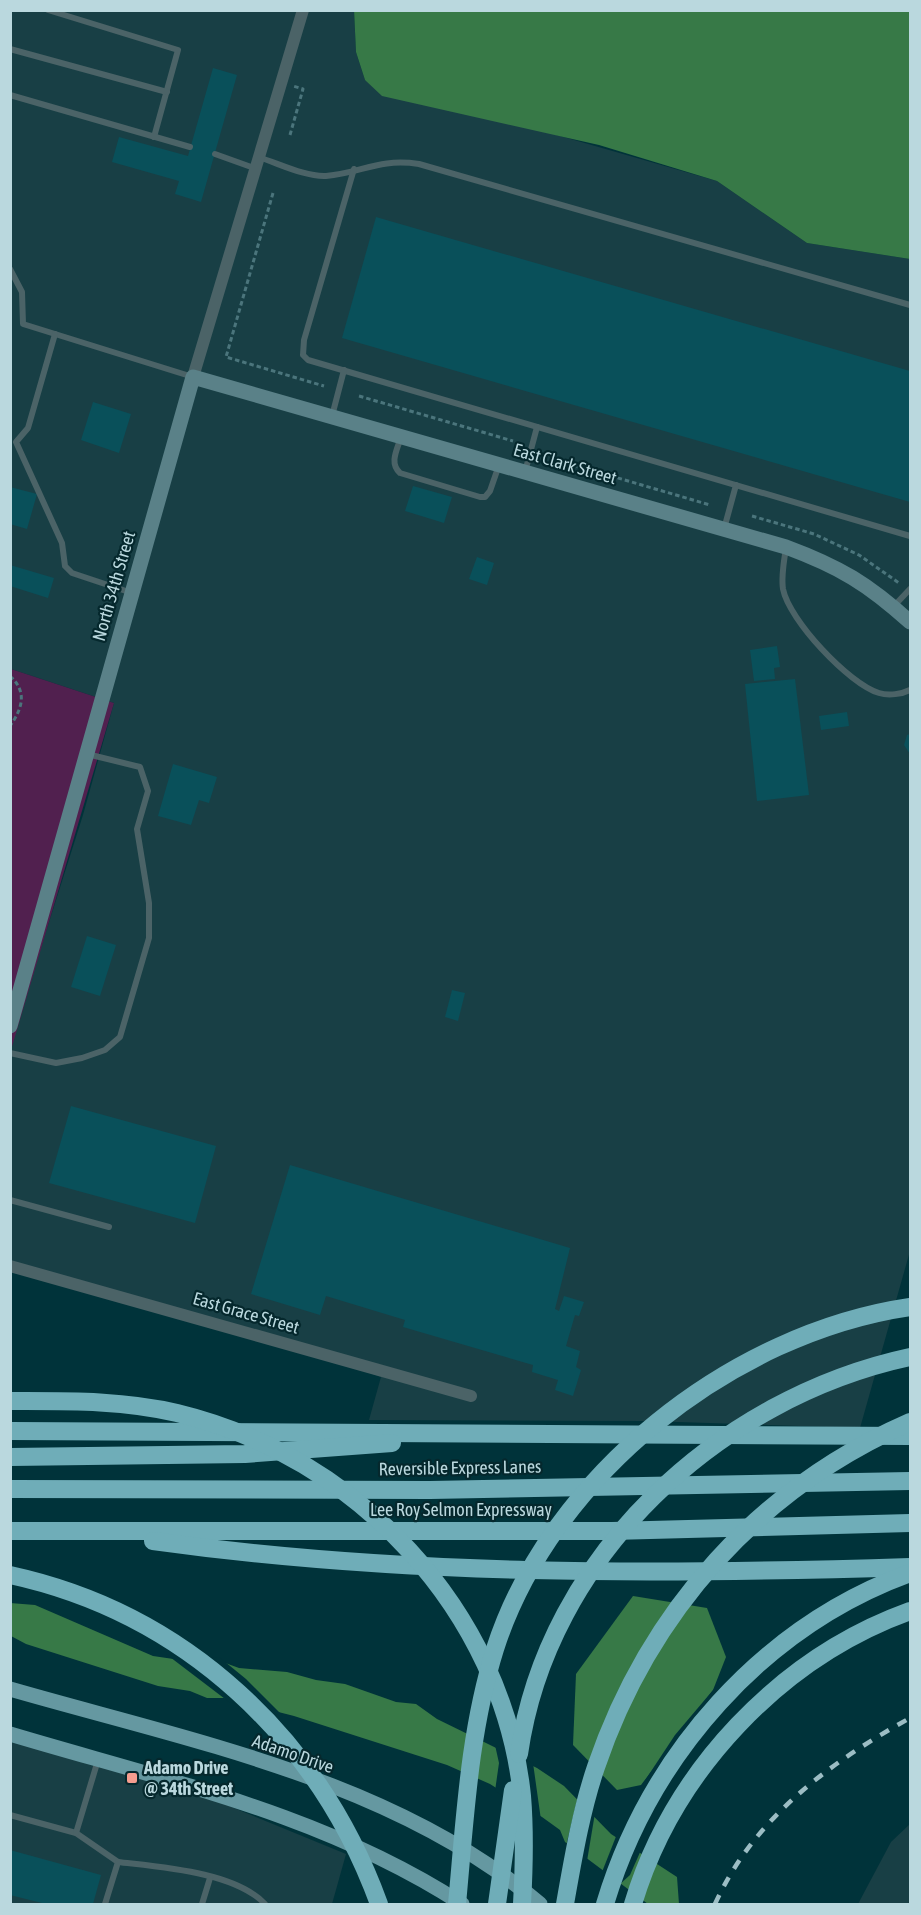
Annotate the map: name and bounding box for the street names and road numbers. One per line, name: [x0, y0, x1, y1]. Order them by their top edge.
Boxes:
street label: East Clark Street: [511, 439, 619, 488]
street label: North 34th Street: [88, 528, 139, 643]
street label: East Grace Street: [191, 1287, 302, 1338]
street label: Reversible Express Lanes: [378, 1456, 542, 1479]
street label: Lee Roy Selmon Expressway: [370, 1499, 552, 1520]
street label: Adamo Drive: [250, 1730, 337, 1777]

